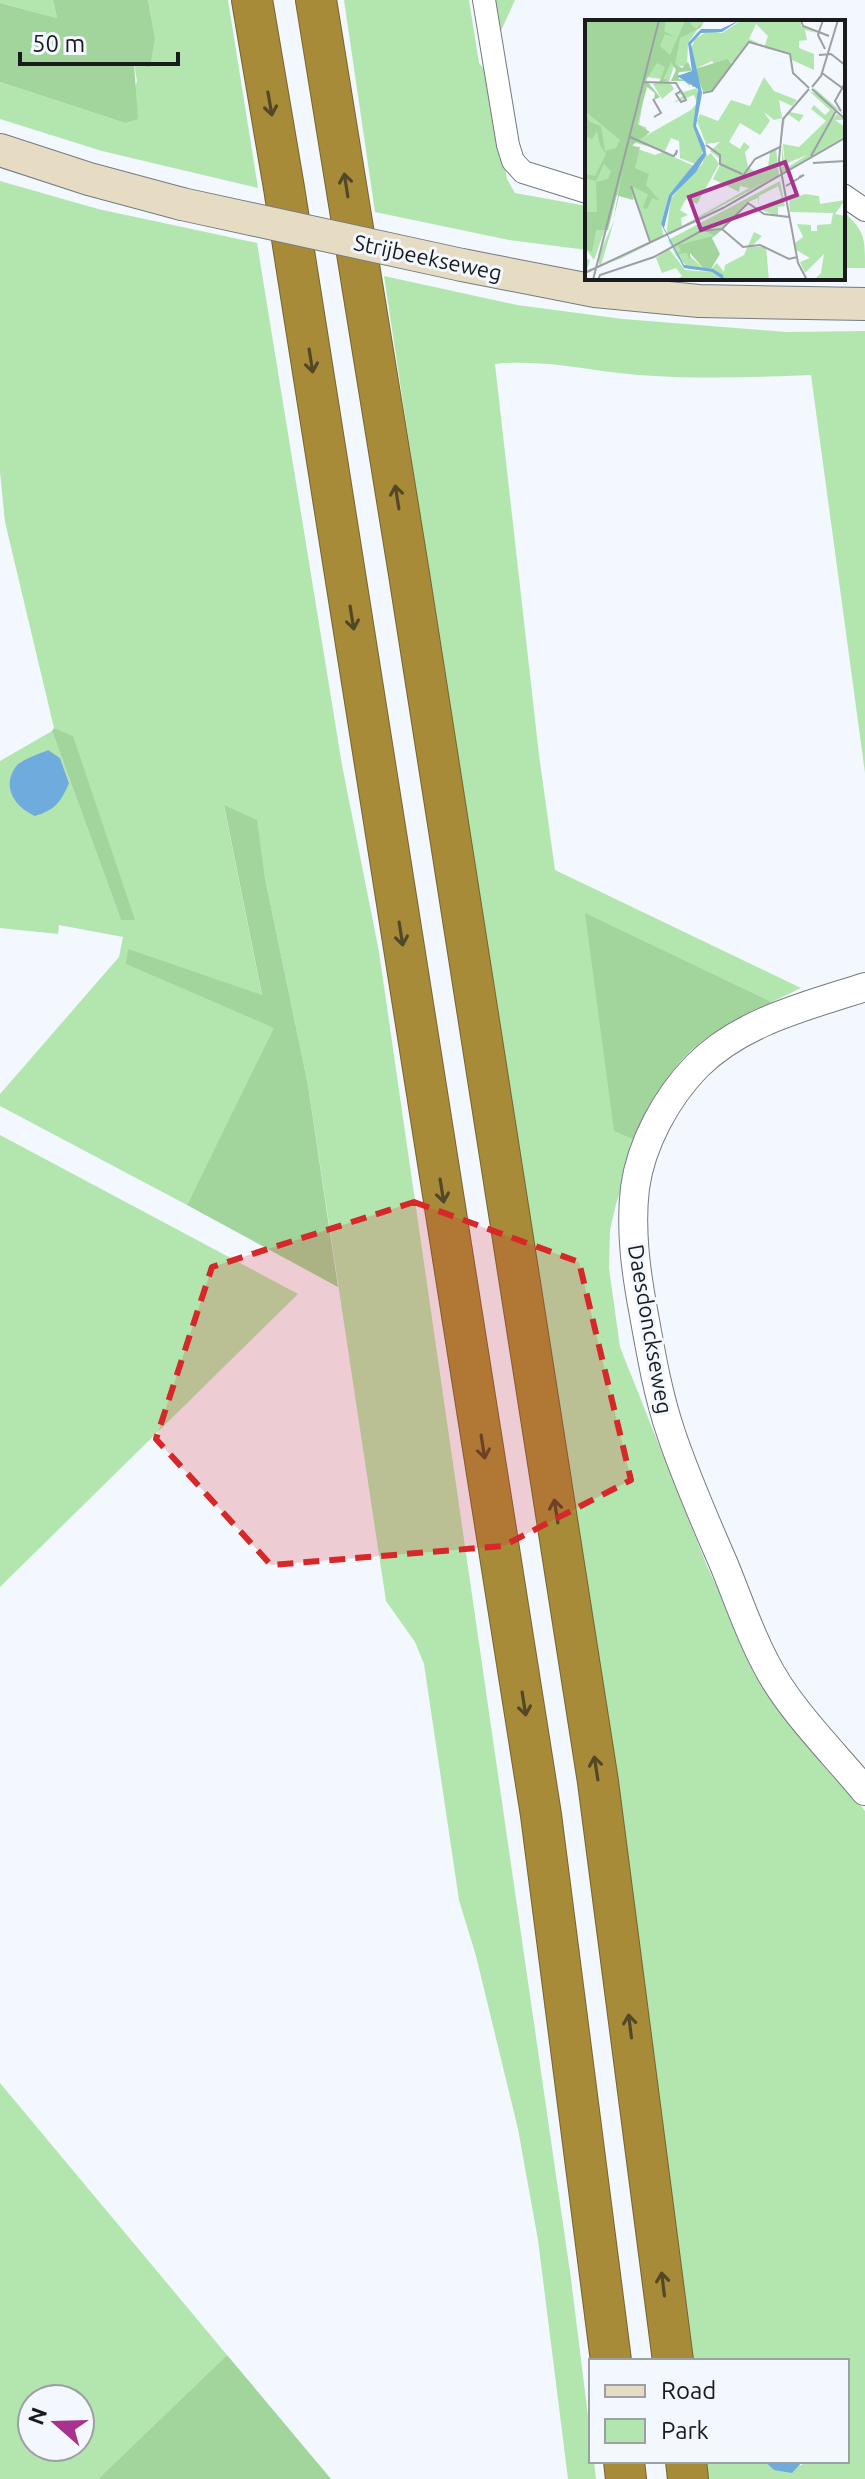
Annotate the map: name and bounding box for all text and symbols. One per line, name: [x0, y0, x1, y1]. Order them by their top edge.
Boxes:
scale bar: [20, 16, 178, 66]
inset map: [585, 20, 845, 280]
text: 50 m: [32, 30, 85, 57]
one-way arrow: [263, 91, 278, 117]
one-way arrow: [338, 173, 353, 198]
street label: Strijbeekseweg: [352, 229, 504, 285]
one-way arrow: [305, 348, 320, 373]
one-way arrow: [389, 485, 404, 510]
one-way arrow: [345, 605, 360, 630]
one-way arrow: [394, 921, 409, 946]
one-way arrow: [435, 1177, 450, 1203]
street label: Daesdonckseweg: [624, 1242, 678, 1416]
one-way arrow: [476, 1434, 491, 1460]
one-way arrow: [548, 1499, 563, 1524]
one-way arrow: [517, 1691, 532, 1716]
one-way arrow: [588, 1756, 603, 1781]
one-way arrow: [622, 2013, 637, 2040]
one-way arrow: [655, 2272, 670, 2297]
legend: [589, 2359, 849, 2463]
text: Road: [661, 2377, 716, 2404]
north arrow: [16, 2383, 96, 2463]
text: N: [22, 2404, 51, 2428]
text: Park: [661, 2417, 709, 2444]

